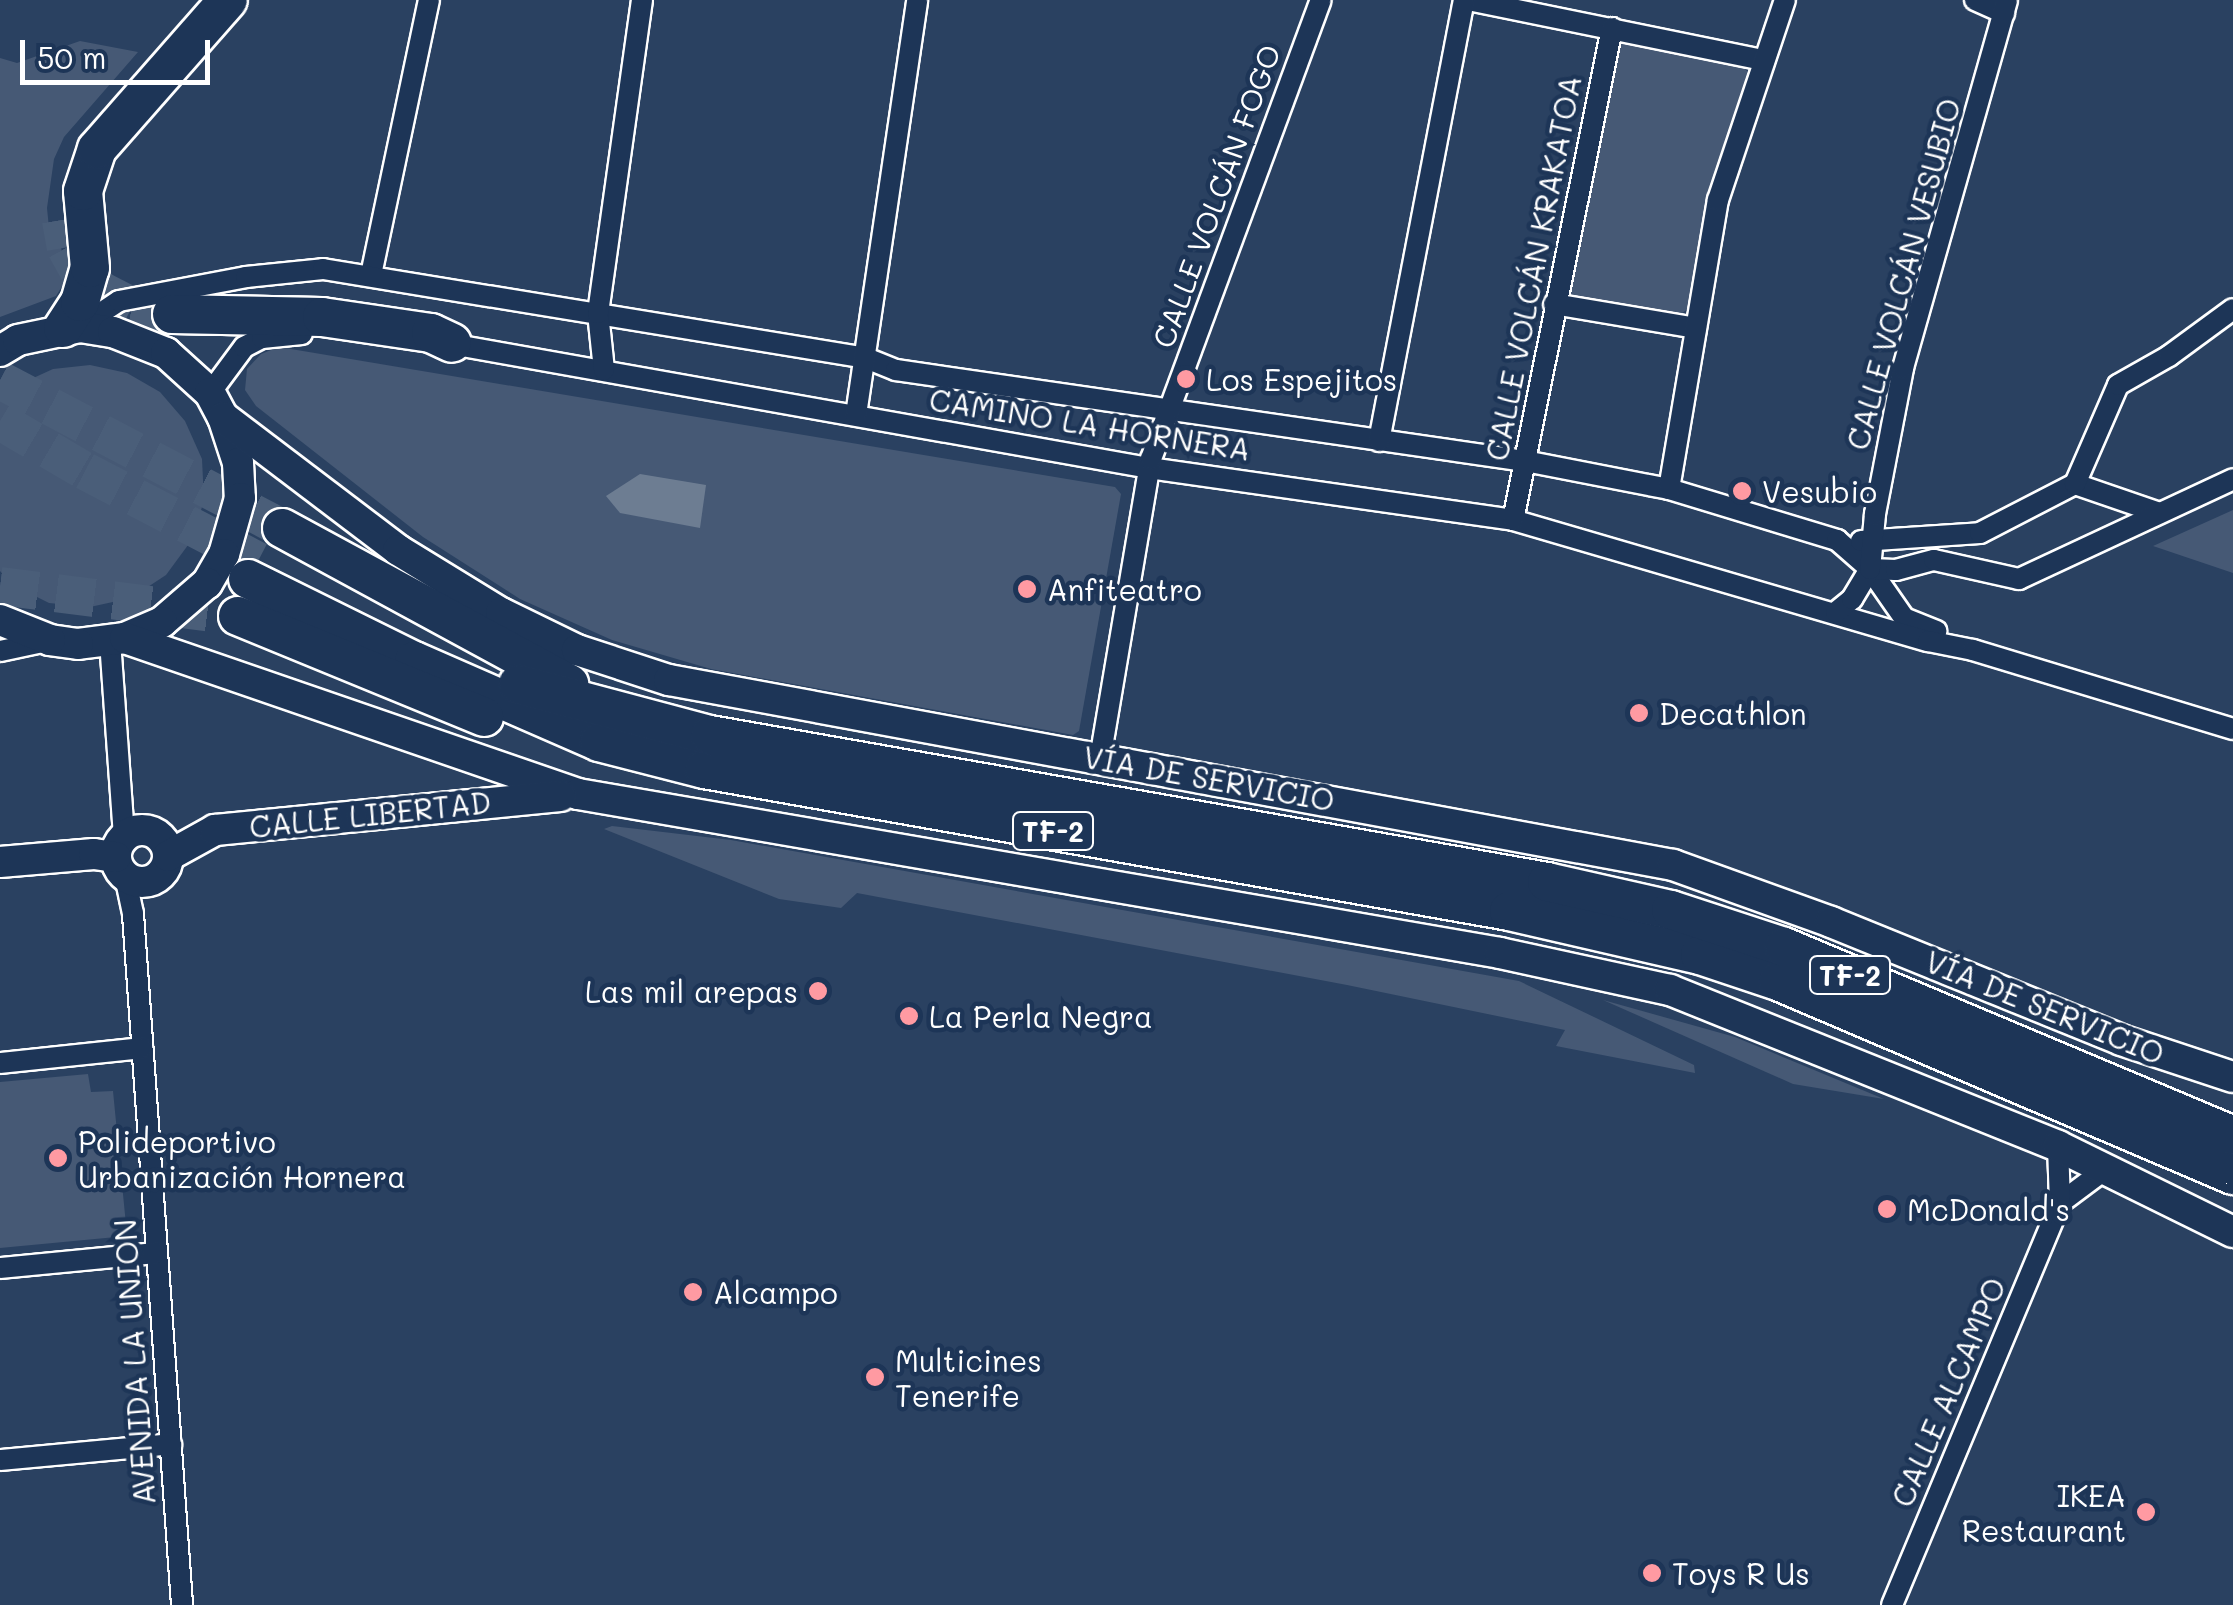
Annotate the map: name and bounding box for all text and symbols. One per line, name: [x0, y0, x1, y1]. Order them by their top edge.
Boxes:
scale bar: [25, 20, 215, 82]
text: 50 m: [37, 37, 107, 77]
street label: CALLE VOLCÁN FOGO: [1144, 40, 1288, 352]
street label: CALLE VOLCÁN KRAKATOA: [1478, 72, 1588, 464]
street label: CALLE VOLCÁN VESUBIO: [1839, 94, 1967, 454]
place label: Los Espejitos: [1206, 361, 1397, 397]
marker: Los Espejitos: [1175, 368, 1197, 390]
street label: CAMINO LA HORNERA: [927, 381, 1253, 467]
place label: Vesubio: [1762, 473, 1877, 509]
marker: Vesubio: [1731, 480, 1753, 502]
place label: Anfiteatro: [1047, 571, 1202, 607]
marker: Anfiteatro: [1016, 578, 1038, 600]
place label: Decathlon: [1659, 695, 1807, 731]
marker: Decathlon: [1628, 702, 1650, 724]
street label: VÍA DE SERVICIO: [1081, 738, 1337, 818]
street label: CALLE LIBERTAD: [247, 783, 493, 845]
road number: TF-2: [1010, 808, 1096, 854]
street label: VÍA DE SERVICIO: [1920, 943, 2170, 1071]
road number: TF-2: [1808, 952, 1892, 998]
place label: Las mil arepas: [585, 973, 798, 1009]
marker: Las mil arepas: [807, 980, 829, 1002]
place label: La Perla Negra: [929, 998, 1153, 1034]
marker: La Perla Negra: [898, 1005, 920, 1027]
place label: Polideportivo Urbanización Hornera: [78, 1123, 406, 1194]
marker: Polideportivo Urbanización Hornera: [47, 1147, 69, 1169]
place label: McDonald's: [1907, 1191, 2070, 1227]
marker: McDonald's: [1876, 1198, 1898, 1220]
street label: AVENIDA LA UNION: [106, 1218, 162, 1506]
street label: CALLE ALCAMPO: [1884, 1272, 2012, 1512]
place label: Alcampo: [713, 1274, 838, 1310]
marker: Alcampo: [682, 1281, 704, 1303]
place label: Multicines Tenerife: [895, 1342, 1042, 1412]
marker: Multicines Tenerife: [864, 1366, 886, 1388]
place label: IKEA Restaurant: [1962, 1477, 2126, 1548]
marker: IKEA Restaurant: [2135, 1501, 2157, 1523]
place label: Toys R Us: [1672, 1555, 1810, 1591]
marker: Toys R Us: [1641, 1562, 1663, 1584]

